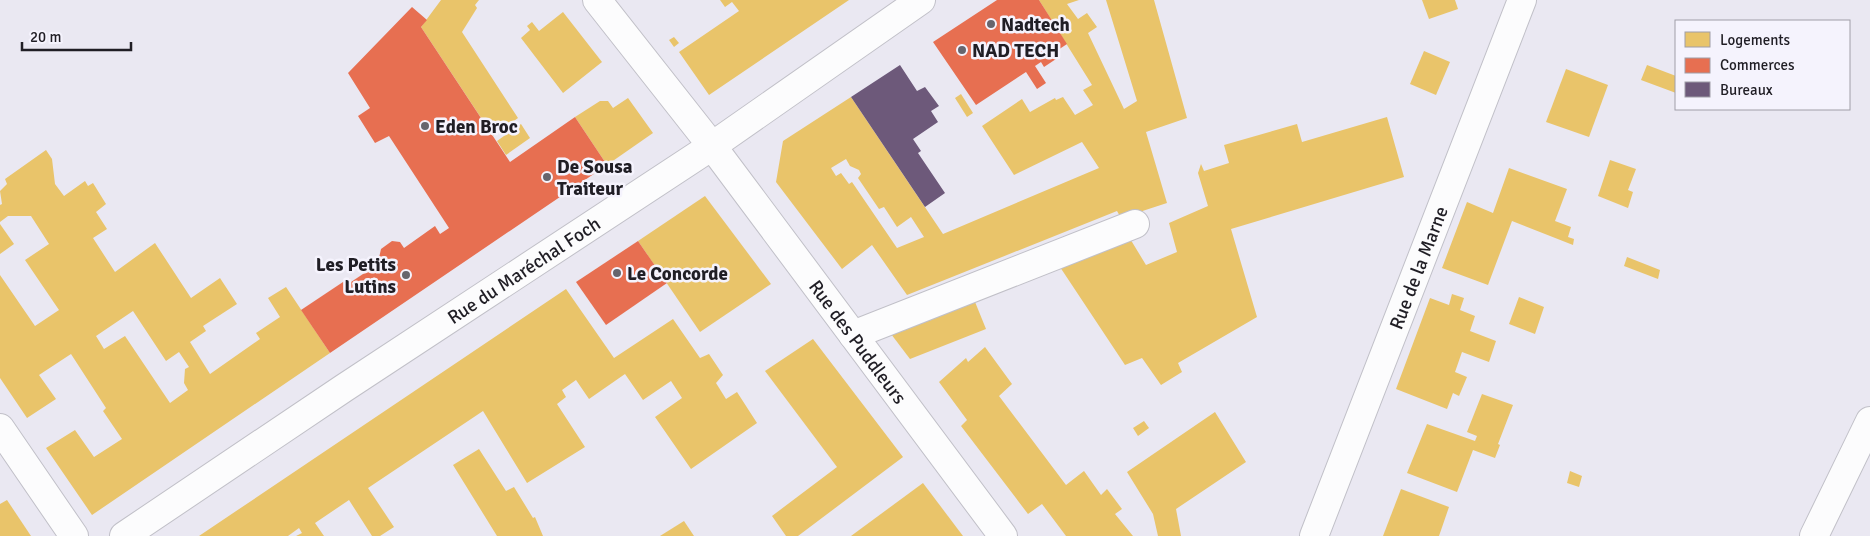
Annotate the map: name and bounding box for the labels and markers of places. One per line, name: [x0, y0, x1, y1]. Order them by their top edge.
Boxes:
place label: Nadtech: [1001, 13, 1070, 37]
marker: Nadtech: [985, 18, 997, 30]
place label: NAD TECH: [972, 39, 1059, 63]
marker: NAD TECH: [956, 44, 968, 56]
place label: Eden Broc: [435, 115, 518, 139]
marker: Eden Broc: [419, 120, 431, 132]
place label: De Sousa Traiteur: [557, 155, 633, 201]
marker: De Sousa Traiteur: [541, 171, 553, 183]
place label: Les Petits Lutins: [316, 253, 396, 299]
place label: Le Concorde: [627, 262, 728, 286]
marker: Le Concorde: [611, 267, 623, 279]
marker: Les Petits Lutins: [400, 269, 412, 281]

